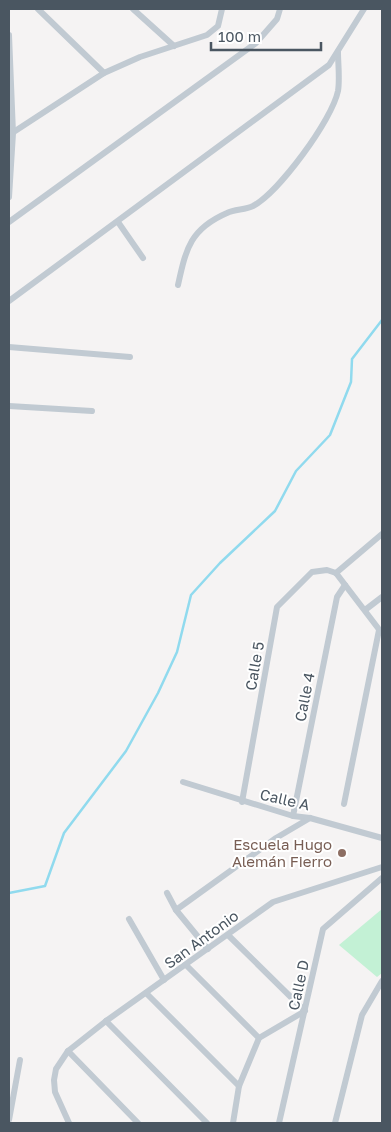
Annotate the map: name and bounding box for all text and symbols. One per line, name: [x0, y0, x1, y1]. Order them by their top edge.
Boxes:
scale bar: [211, 20, 321, 52]
text: 100 m: [218, 27, 261, 45]
street label: Calle 5: [241, 640, 267, 692]
street label: Calle 4: [290, 671, 318, 723]
street label: Calle A: [258, 785, 312, 813]
place label: Escuela Hugo Alemán Fierro: [232, 835, 332, 870]
marker: Escuela Hugo Alemán Fierro: [336, 847, 348, 859]
street label: San Antonio: [160, 906, 242, 972]
street label: Calle D: [284, 958, 312, 1012]

